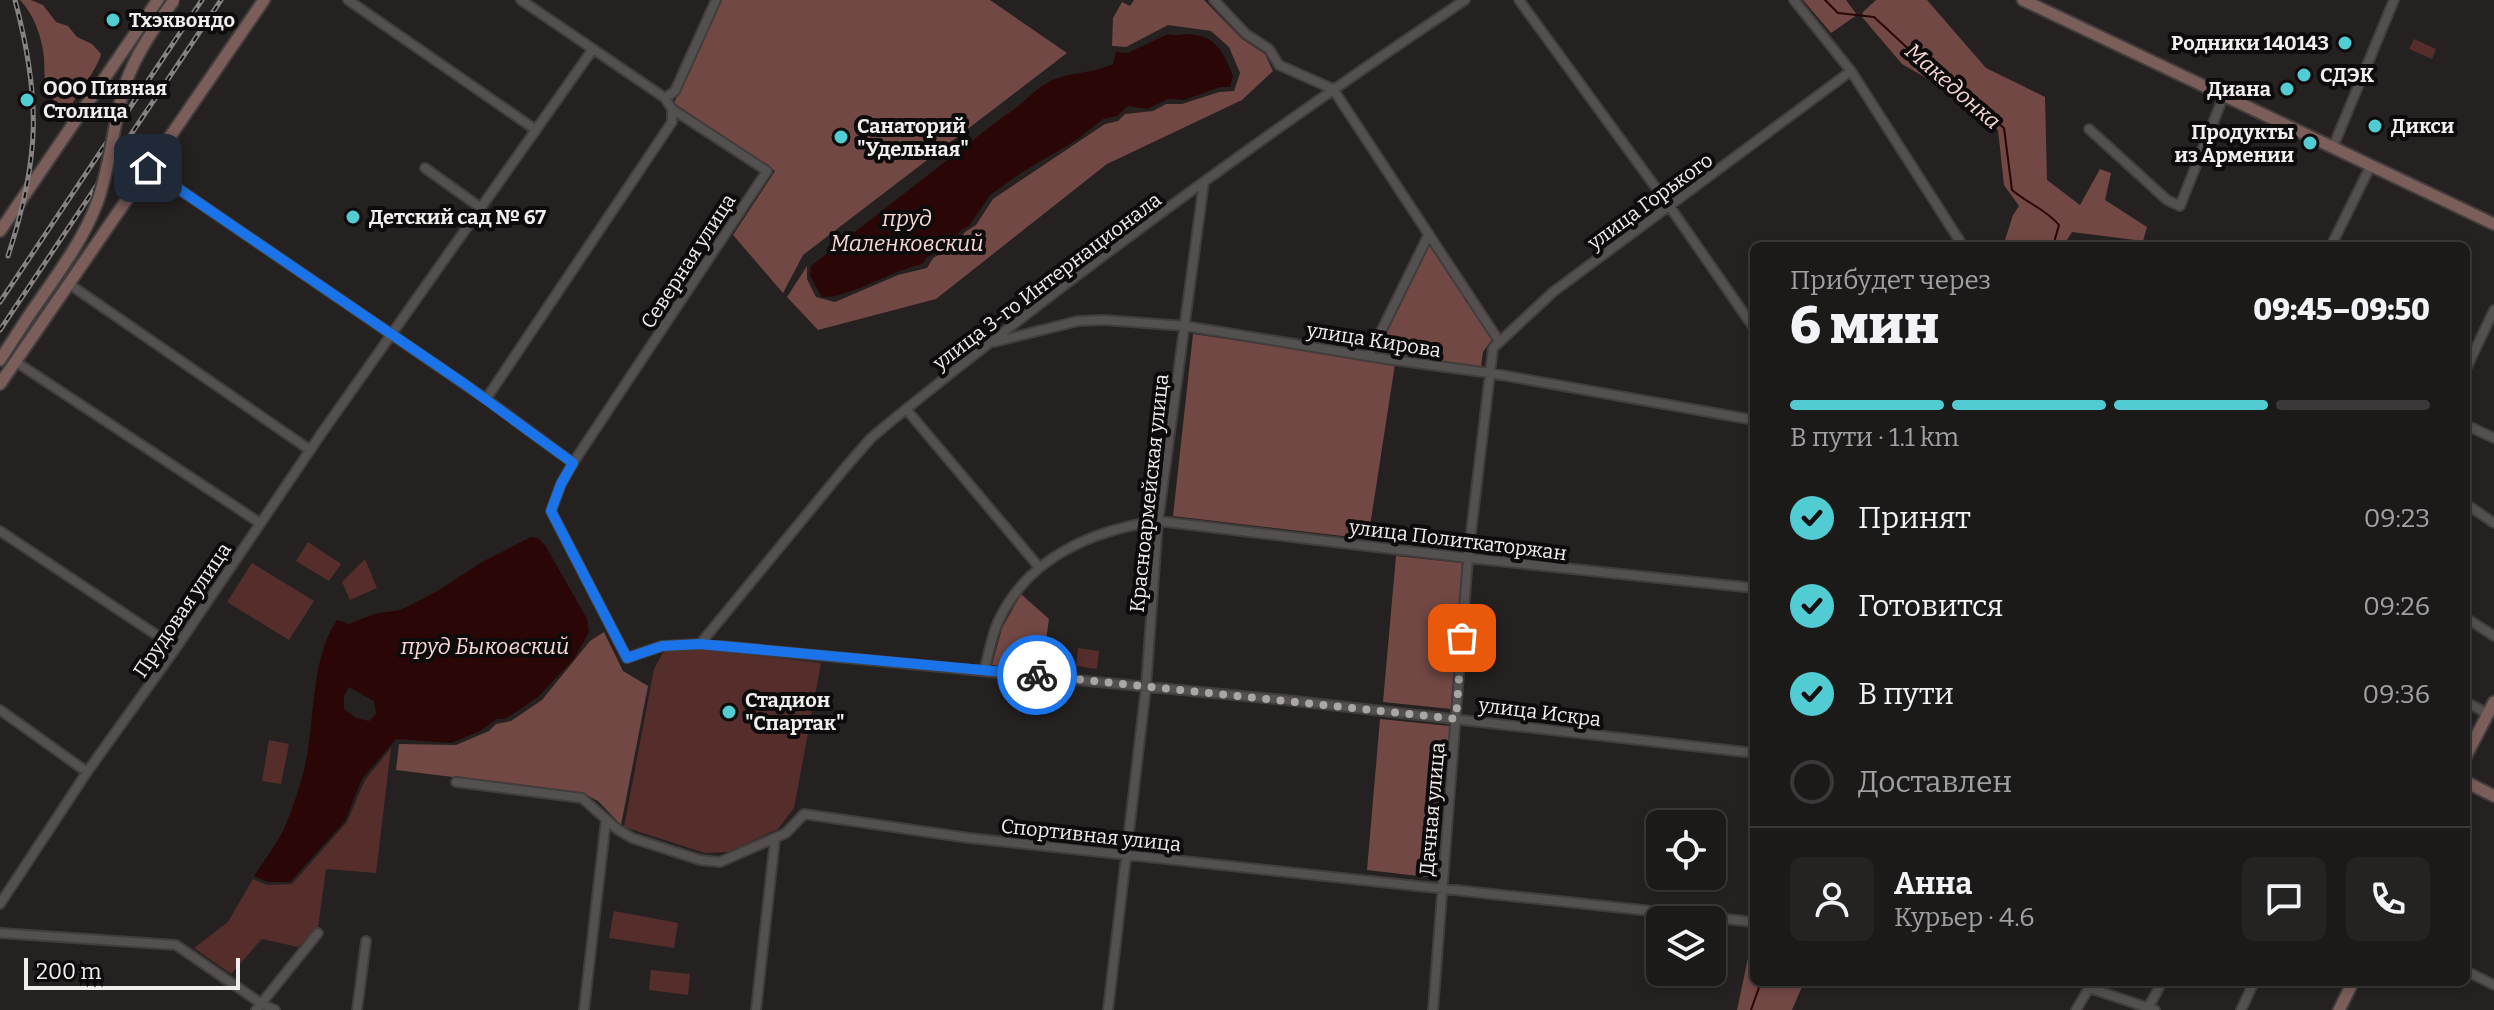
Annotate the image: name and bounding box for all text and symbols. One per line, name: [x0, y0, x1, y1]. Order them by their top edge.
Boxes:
place label: Тхэквондо: [129, 8, 235, 32]
marker: Тхэквондо: [104, 11, 122, 29]
place label: Родники 140143: [2171, 31, 2329, 55]
marker: Родники 140143: [2336, 34, 2354, 52]
water label: Македонка: [1900, 37, 2006, 135]
place label: СДЭК: [2320, 63, 2375, 87]
marker: СДЭК: [2295, 66, 2313, 84]
place label: ООО Пивная Столица: [43, 76, 167, 123]
place label: Диана: [2207, 77, 2271, 101]
marker: Диана: [2278, 80, 2296, 98]
marker: ООО Пивная Столица: [18, 91, 36, 109]
place label: Санаторий "Удельная": [857, 114, 969, 161]
place label: Дикси: [2391, 114, 2454, 138]
marker: Дикси: [2366, 117, 2384, 135]
place label: Продукты из Армении: [2174, 120, 2294, 167]
marker: Санаторий "Удельная": [832, 128, 850, 146]
pin: [114, 134, 182, 202]
marker: Продукты из Армении: [2301, 134, 2319, 152]
icon: home: [126, 146, 170, 190]
street label: улица Горького: [1582, 148, 1717, 255]
street label: улица 3-го Интернационала: [927, 187, 1166, 375]
street label: Северная улица: [636, 189, 740, 333]
place label: Детский сад № 67: [369, 205, 546, 229]
water label: пруд Маленковский: [830, 205, 984, 257]
marker: Детский сад № 67: [344, 208, 362, 226]
text: Прибудет через: [1790, 265, 1991, 296]
text: 09:45–09:50: [2253, 292, 2430, 328]
text: 6 мин: [1790, 294, 1939, 357]
street label: улица Кирова: [1304, 317, 1443, 362]
street label: Красноармейская улица: [1125, 373, 1173, 613]
text: В пути · 1.1 km: [1790, 422, 1959, 453]
icon: check: [1790, 496, 1834, 540]
text: Принят: [1858, 500, 1971, 536]
text: 09:23: [2364, 503, 2430, 534]
street label: улица Политкаторжан: [1347, 515, 1568, 565]
street label: Прудовая улица: [128, 538, 236, 682]
icon: check: [1790, 584, 1834, 628]
text: Готовится: [1858, 588, 2003, 624]
text: 09:26: [2363, 591, 2430, 622]
pin: [1428, 604, 1496, 672]
icon: bag: [1440, 616, 1484, 660]
water label: пруд Быковский: [400, 633, 569, 660]
courier: [997, 635, 1077, 715]
icon: bike: [1015, 653, 1059, 697]
icon: check: [1790, 672, 1834, 716]
text: В пути: [1858, 676, 1954, 712]
text: 09:36: [2363, 679, 2430, 710]
place label: Стадион "Спартак": [745, 688, 845, 735]
street label: улица Искра: [1476, 692, 1603, 731]
marker: Стадион "Спартак": [720, 703, 738, 721]
street label: Дачная улица: [1414, 741, 1450, 877]
text: Доставлен: [1858, 764, 2012, 800]
map controls: [1646, 810, 1726, 986]
button: locate: [1646, 810, 1726, 890]
street label: Спортивная улица: [1000, 814, 1182, 856]
button: person: [1790, 857, 1874, 941]
button: chat: [2242, 857, 2326, 941]
button: phone: [2346, 857, 2430, 941]
text: Анна: [1894, 866, 1972, 902]
text: Курьер · 4.6: [1894, 902, 2034, 933]
button: layers: [1646, 906, 1726, 986]
scale bar: [24, 954, 240, 990]
text: 200 m: [36, 958, 102, 985]

